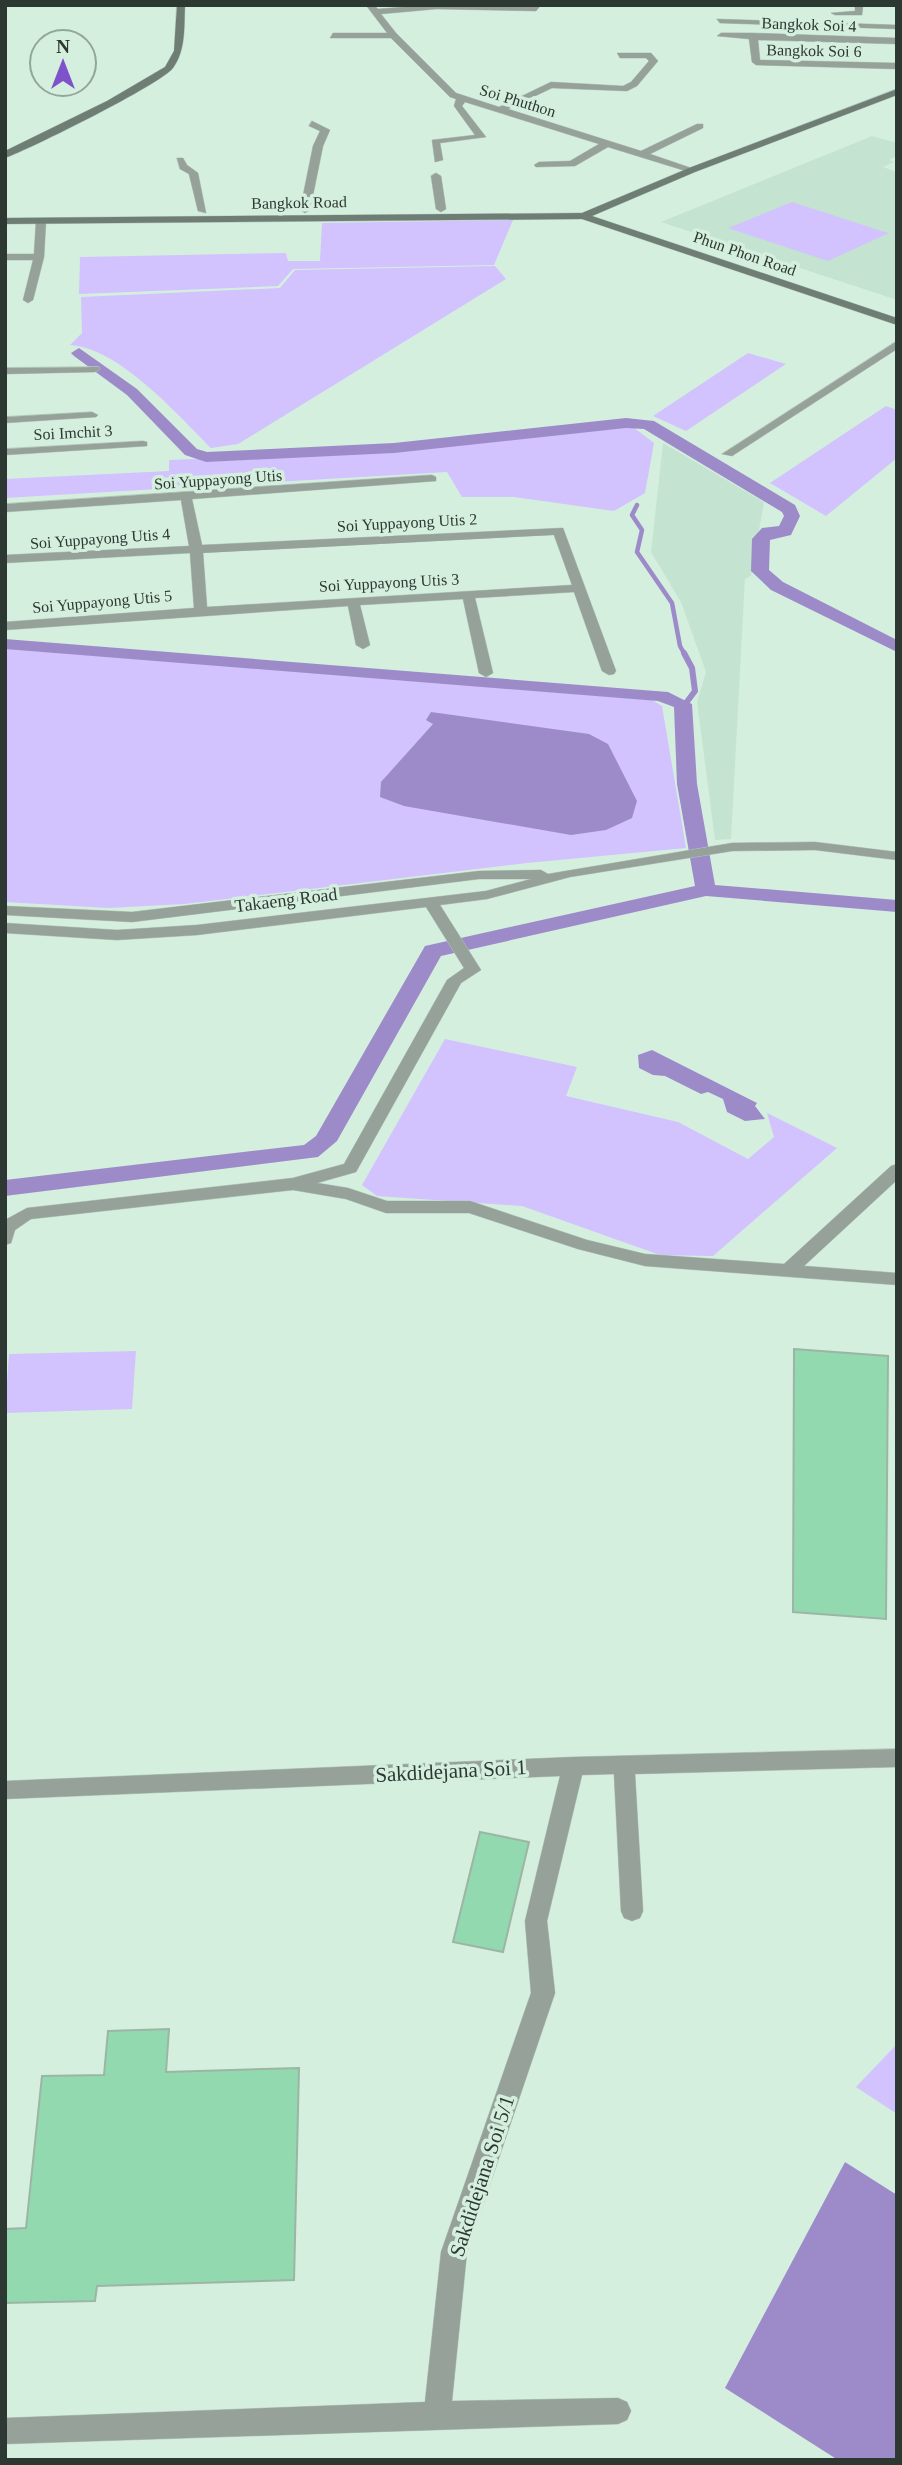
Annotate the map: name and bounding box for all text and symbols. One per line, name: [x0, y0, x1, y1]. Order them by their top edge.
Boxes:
street label: Bangkok Soi 4: [761, 14, 857, 36]
north arrow: [28, 28, 98, 98]
text: N: [56, 36, 70, 57]
street label: Bangkok Soi 6: [766, 41, 862, 61]
street label: Soi Phuthon: [478, 81, 558, 120]
street label: Bangkok Road: [251, 193, 347, 213]
street label: Phun Phon Road: [691, 228, 798, 279]
street label: Soi Imchit 3: [33, 422, 113, 443]
street label: Soi Yuppayong Utis: [153, 467, 283, 493]
street label: Soi Yuppayong Utis 2: [337, 510, 478, 536]
street label: Soi Yuppayong Utis 4: [29, 525, 171, 553]
street label: Soi Yuppayong Utis 3: [319, 570, 460, 596]
street label: Soi Yuppayong Utis 5: [31, 587, 173, 617]
street label: Takaeng Road: [234, 884, 338, 916]
street label: Sakdidejana Soi 1: [375, 1755, 527, 1787]
street label: Sakdidejana Soi 5/1: [445, 2092, 519, 2260]

